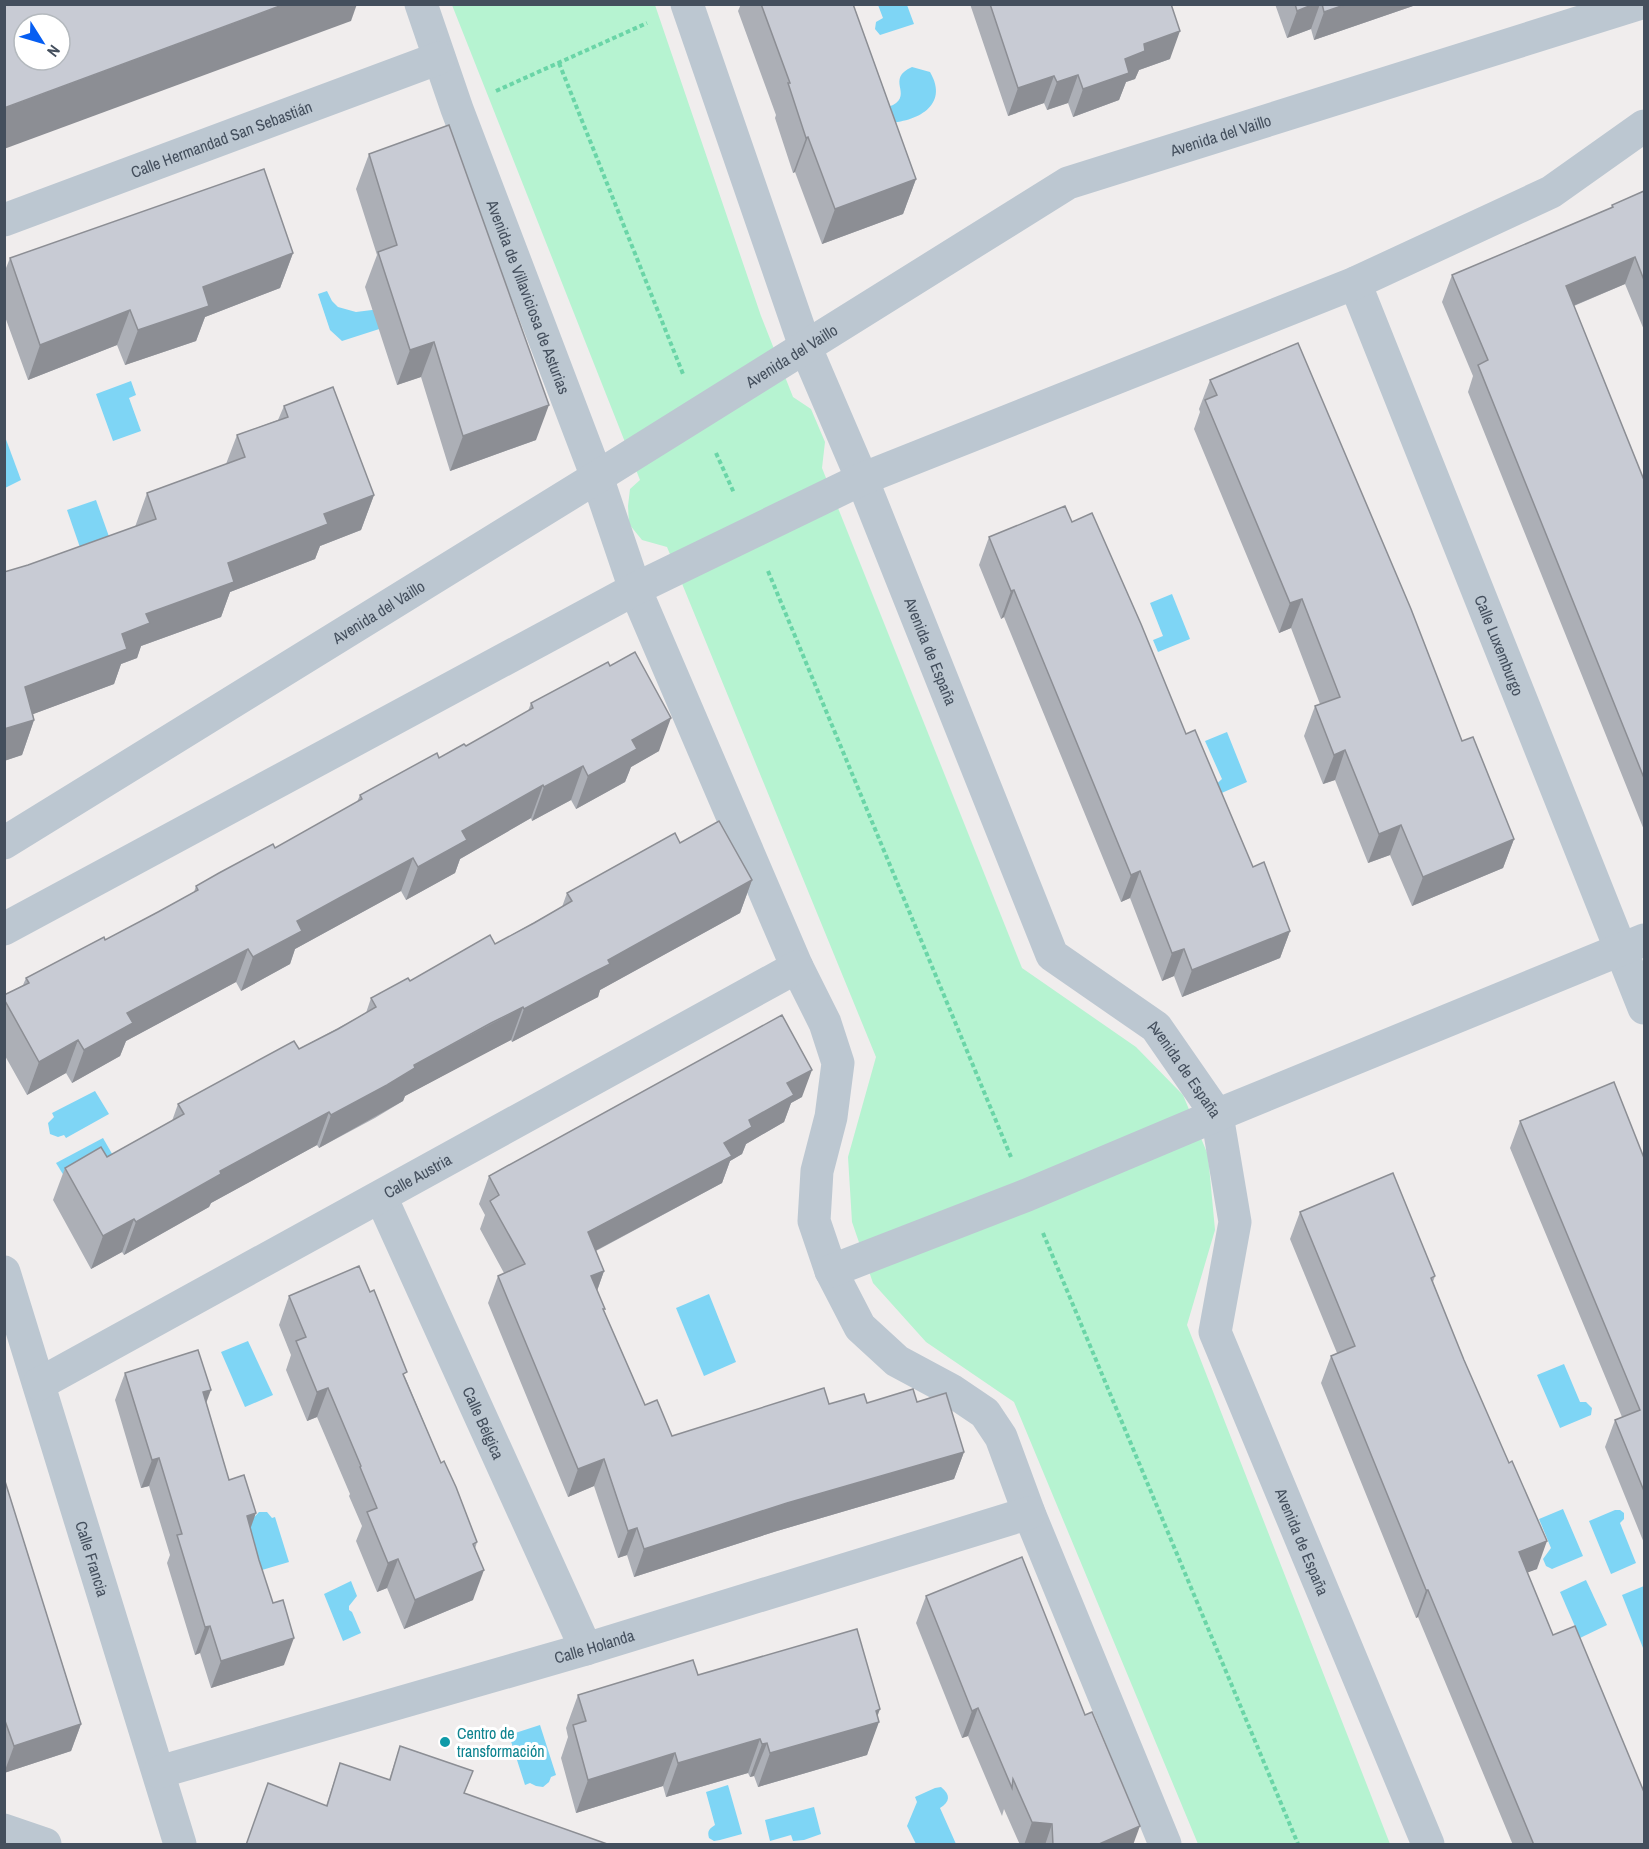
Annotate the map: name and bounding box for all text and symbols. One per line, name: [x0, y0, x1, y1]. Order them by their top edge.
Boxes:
north arrow: [12, 12, 72, 72]
text: N: [42, 41, 66, 61]
street label: Calle Hermandad San Sebastián: [128, 95, 315, 183]
street label: Avenida del Vaillo: [1166, 109, 1274, 162]
street label: Avenida de Villaviciosa de Asturias: [481, 196, 575, 397]
street label: Avenida del Vaillo: [740, 319, 842, 393]
street label: Avenida del Vaillo: [327, 575, 429, 649]
street label: Calle Luxemburgo: [1469, 592, 1529, 699]
street label: Avenida de España: [899, 593, 962, 709]
street label: Avenida de España: [1143, 1014, 1227, 1122]
street label: Calle Austria: [380, 1148, 456, 1203]
street label: Calle Bélgica: [457, 1383, 510, 1463]
street label: Avenida de España: [1270, 1484, 1335, 1599]
street label: Calle Francia: [70, 1518, 114, 1600]
street label: Calle Holanda: [552, 1624, 638, 1669]
place label: Centro de transformación: [457, 1722, 545, 1762]
marker: Centro de transformación: [438, 1735, 452, 1749]

